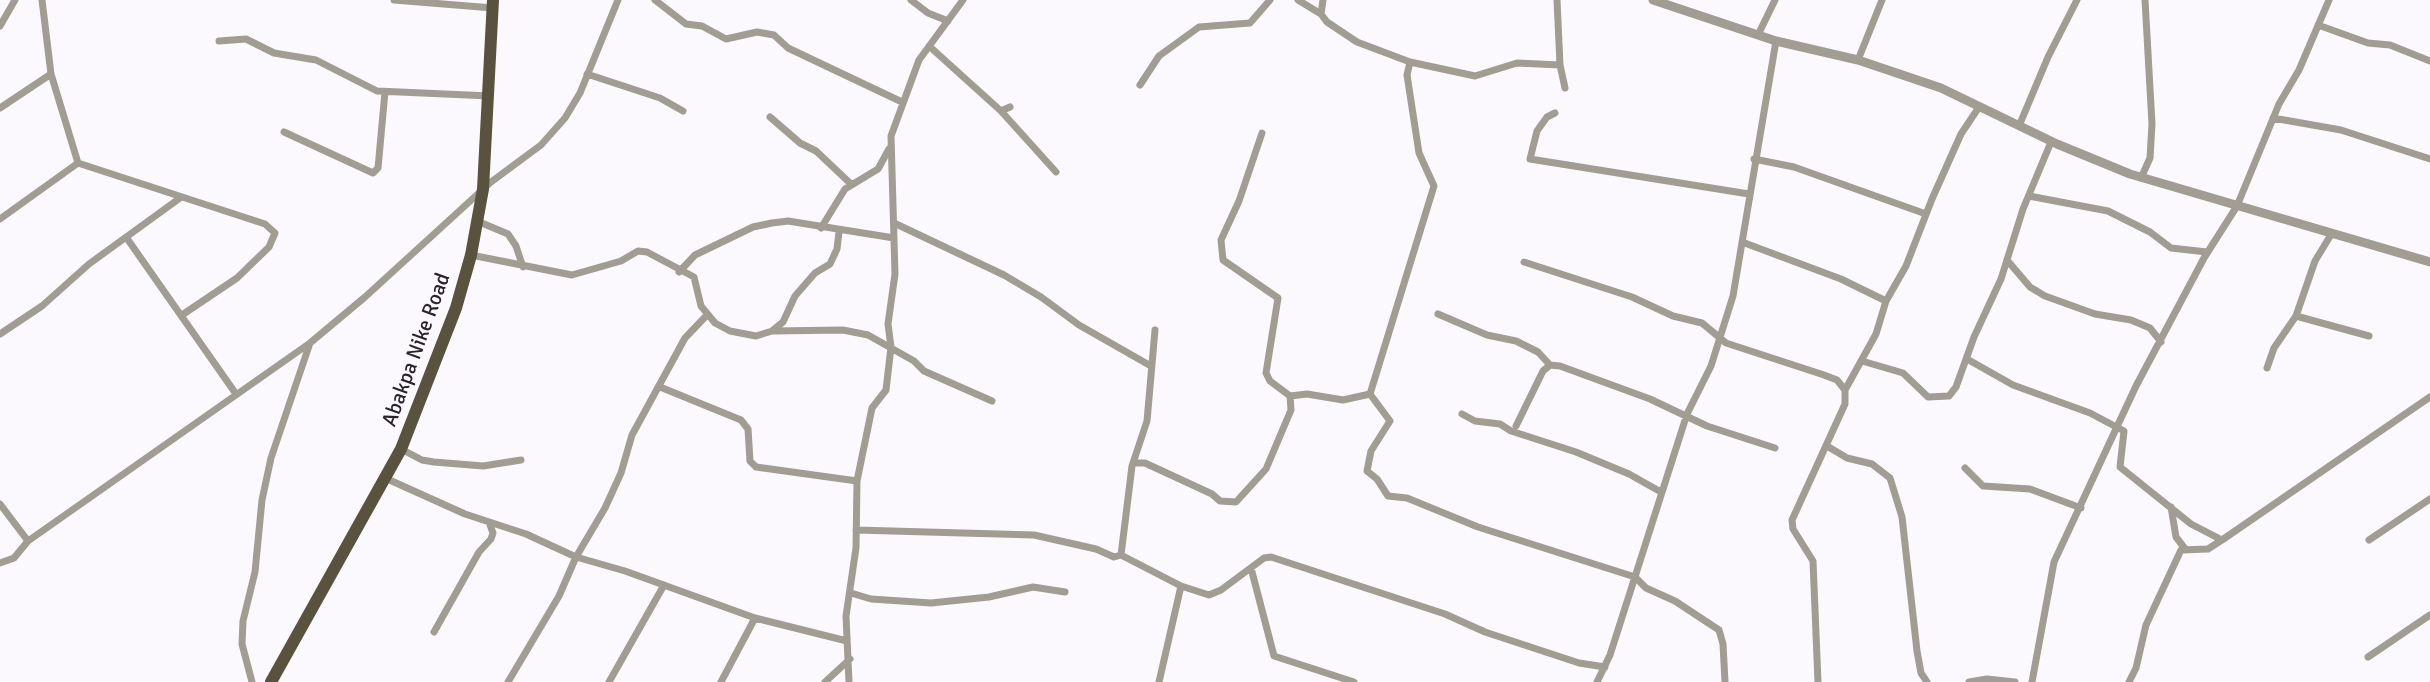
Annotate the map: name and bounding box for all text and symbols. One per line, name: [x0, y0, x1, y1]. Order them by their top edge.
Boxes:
street label: Abakpa Nike Road: [378, 270, 456, 430]

